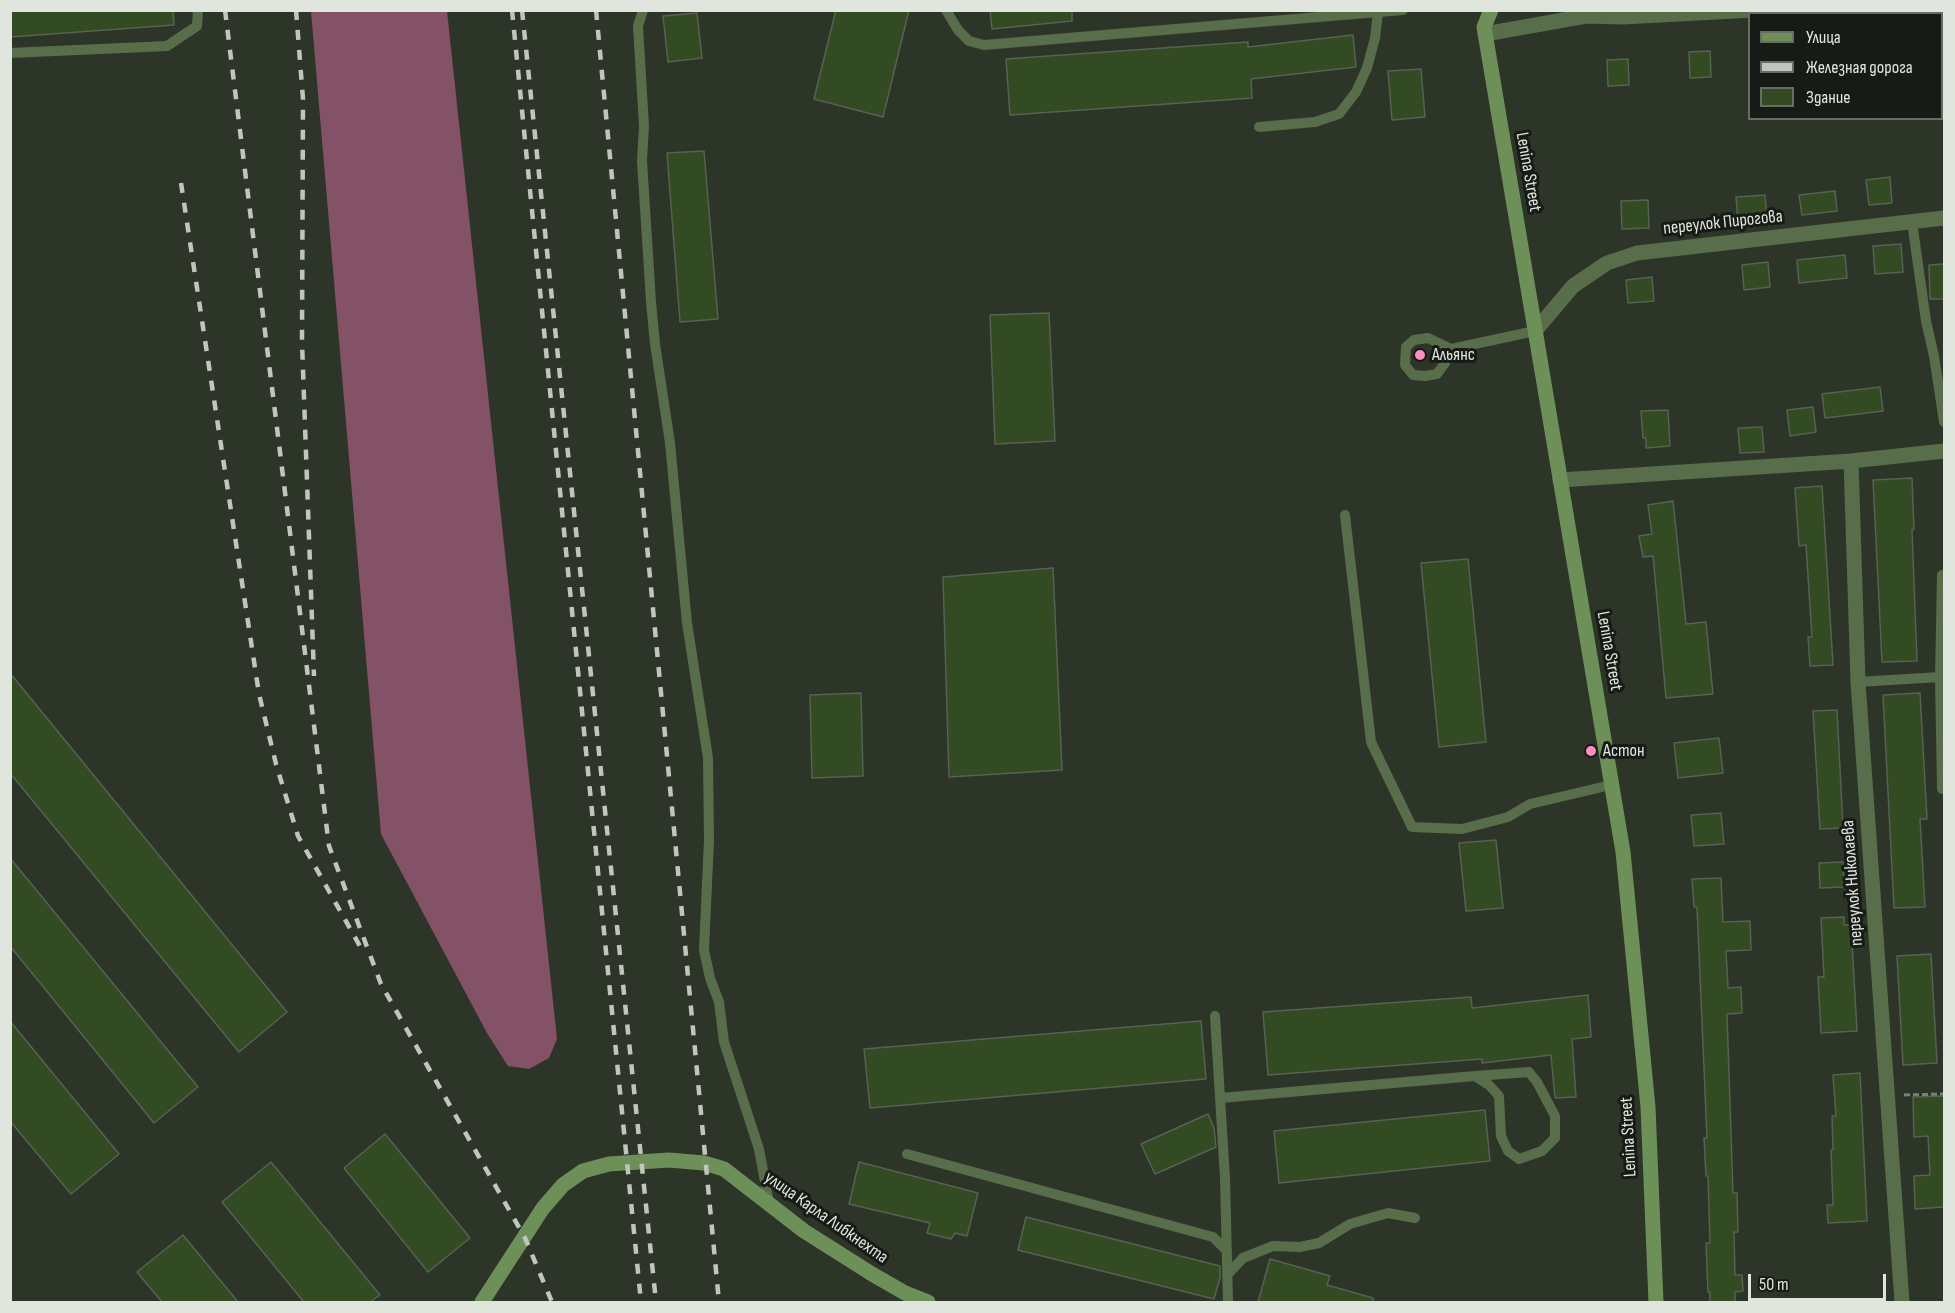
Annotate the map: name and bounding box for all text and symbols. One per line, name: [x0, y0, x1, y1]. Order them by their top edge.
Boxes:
legend: [1748, 12, 1943, 120]
text: Улица: [1806, 27, 1841, 48]
text: Железная дорога: [1806, 57, 1913, 78]
text: Здание: [1806, 87, 1851, 108]
street label: Lenina Street: [1510, 131, 1546, 213]
street label: переулок Пирогова: [1662, 206, 1784, 240]
place label: Альянс: [1432, 344, 1475, 366]
marker: Альянс: [1413, 348, 1427, 362]
street label: Lenina Street: [1591, 610, 1627, 692]
place label: Астон: [1603, 740, 1645, 762]
marker: Астон: [1584, 744, 1598, 758]
street label: переулок Николаева: [1838, 819, 1868, 947]
street label: Lenina Street: [1616, 1096, 1642, 1178]
street label: улица Карла Либкнехта: [760, 1167, 892, 1269]
scale bar: [1751, 1262, 1889, 1300]
text: 50 m: [1759, 1274, 1789, 1295]

